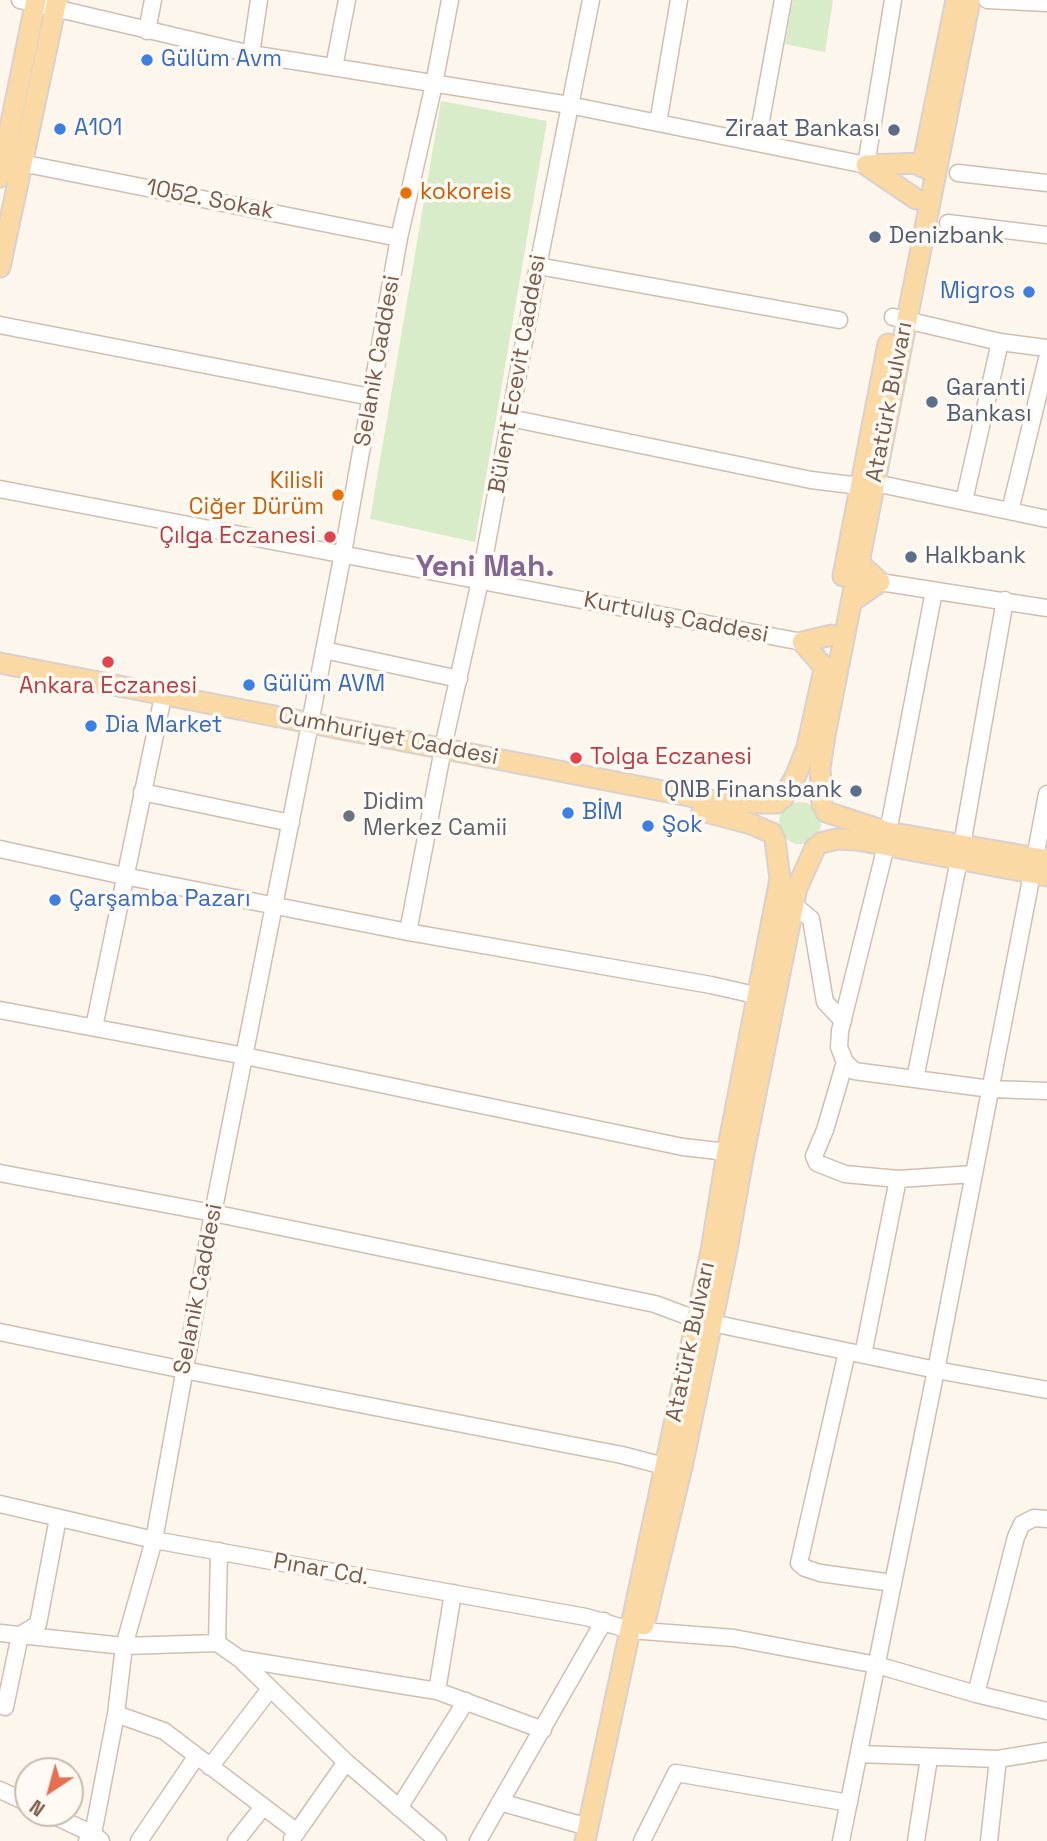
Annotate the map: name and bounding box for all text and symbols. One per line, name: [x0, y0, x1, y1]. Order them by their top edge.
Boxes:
place label: Gülüm Avm: [161, 46, 282, 74]
marker: Gülüm Avm: [139, 52, 155, 68]
place label: A101: [74, 115, 122, 143]
place label: Ziraat Bankası: [725, 116, 880, 144]
marker: A101: [52, 121, 68, 137]
marker: Ziraat Bankası: [886, 122, 902, 138]
street label: 1052. Sokak: [144, 174, 276, 226]
place label: kokoreis: [420, 179, 512, 207]
marker: kokoreis: [398, 185, 414, 201]
place label: Denizbank: [889, 223, 1004, 251]
marker: Denizbank: [867, 229, 883, 245]
street label: Bülent Ecevit Caddesi: [483, 253, 553, 495]
street label: Selanik Caddesi: [349, 273, 407, 449]
place label: Migros: [940, 278, 1015, 306]
marker: Migros: [1021, 284, 1037, 300]
street label: Atatürk Bulvarı: [861, 319, 919, 485]
place label: Garanti Bankası: [946, 375, 1032, 429]
marker: Garanti Bankası: [924, 394, 940, 410]
place label: Kilisli Ciğer Dürüm: [189, 468, 324, 522]
marker: Kilisli Ciğer Dürüm: [330, 487, 346, 503]
place label: Çılga Eczanesi: [159, 523, 316, 551]
marker: Çılga Eczanesi: [322, 529, 338, 545]
place label: Halkbank: [925, 543, 1026, 571]
marker: Halkbank: [903, 549, 919, 565]
district label: Yeni Mah.: [416, 550, 554, 586]
street label: Kurtuluş Caddesi: [581, 587, 771, 649]
marker: Ankara Eczanesi: [100, 654, 116, 670]
place label: Gülüm AVM: [263, 671, 385, 699]
place label: Ankara Eczanesi: [19, 673, 197, 701]
marker: Gülüm AVM: [241, 677, 257, 693]
street label: Cumhuriyet Caddesi: [276, 702, 500, 772]
place label: Dia Market: [105, 712, 222, 740]
marker: Dia Market: [83, 718, 99, 734]
place label: Tolga Eczanesi: [590, 744, 752, 772]
marker: Tolga Eczanesi: [568, 750, 584, 766]
place label: QNB Finansbank: [664, 777, 842, 805]
marker: QNB Finansbank: [848, 783, 864, 799]
place label: Didim Merkez Camii: [363, 789, 507, 843]
place label: BİM: [582, 799, 623, 827]
marker: BİM: [560, 805, 576, 821]
marker: Didim Merkez Camii: [341, 808, 357, 824]
place label: Şok: [662, 812, 703, 840]
marker: Şok: [640, 818, 656, 834]
place label: Çarşamba Pazarı: [69, 886, 251, 914]
marker: Çarşamba Pazarı: [47, 892, 63, 908]
street label: Selanik Caddesi: [169, 1201, 229, 1377]
street label: Atatürk Bulvarı: [661, 1259, 721, 1425]
street label: Pınar Cd.: [271, 1548, 371, 1592]
north arrow: [14, 1757, 84, 1827]
text: N: [25, 1794, 50, 1822]

